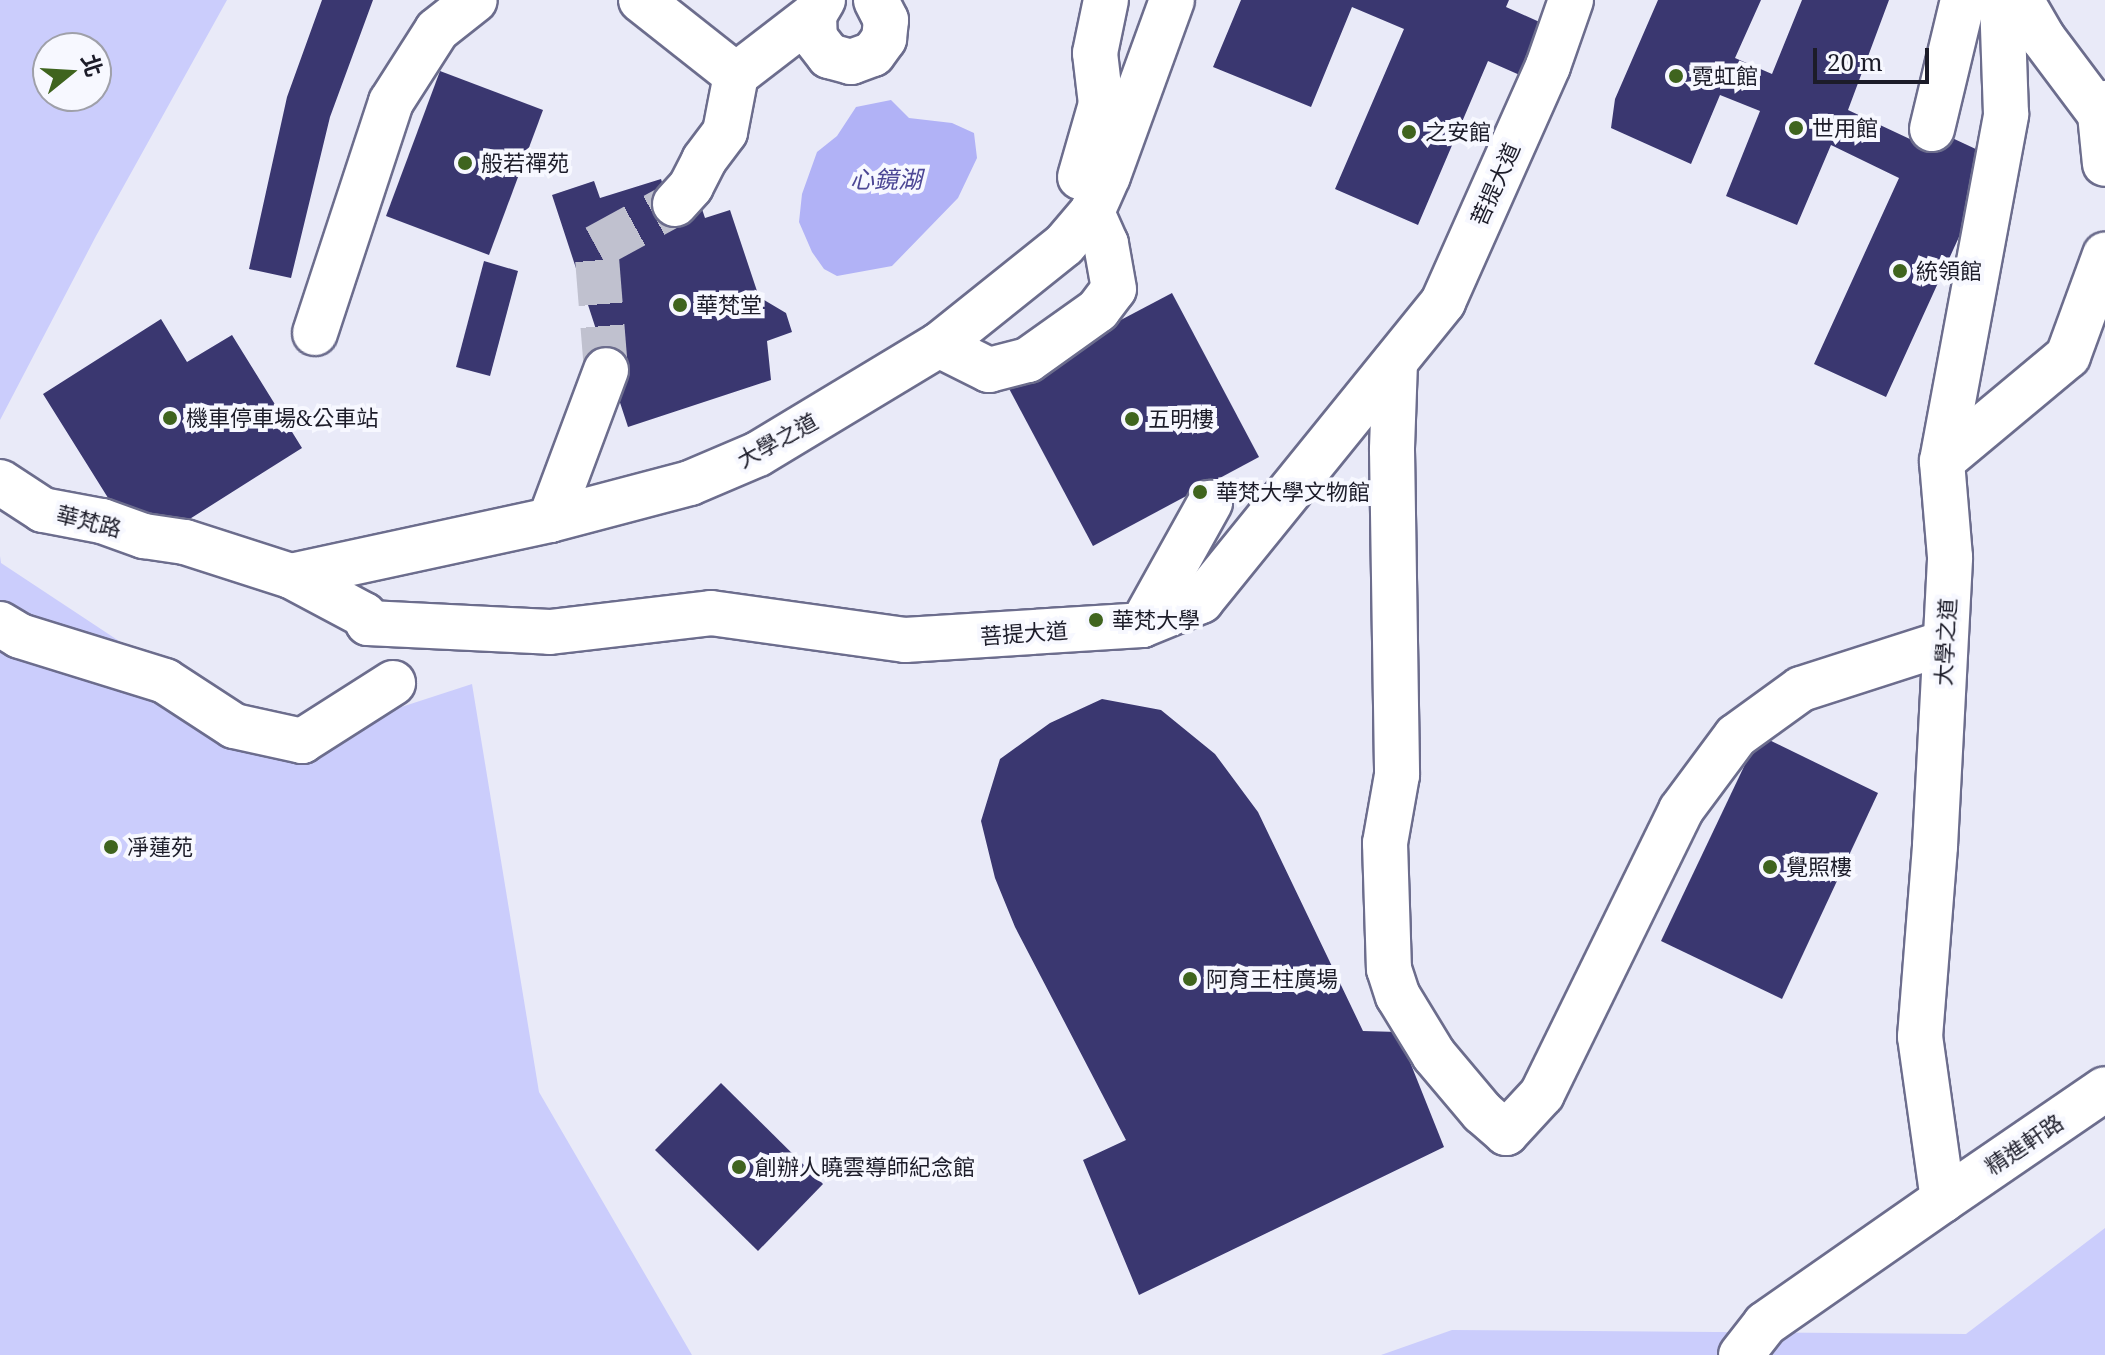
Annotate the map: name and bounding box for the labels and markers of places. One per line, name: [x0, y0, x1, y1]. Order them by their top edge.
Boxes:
place label: 霓虹館: [1692, 63, 1758, 89]
marker: 霓虹館: [1667, 67, 1685, 85]
place label: 世用館: [1812, 115, 1878, 141]
place label: 之安館: [1425, 119, 1491, 145]
marker: 世用館: [1787, 119, 1805, 137]
marker: 之安館: [1400, 123, 1418, 141]
place label: 般若禪苑: [481, 150, 569, 176]
marker: 般若禪苑: [456, 154, 474, 172]
place label: 統領館: [1916, 258, 1982, 284]
marker: 統領館: [1891, 262, 1909, 280]
place label: 華梵堂: [696, 292, 762, 318]
marker: 華梵堂: [671, 296, 689, 314]
place label: 機車停車場&公車站: [186, 405, 378, 431]
place label: 五明樓: [1148, 406, 1214, 432]
marker: 機車停車場&公車站: [161, 409, 179, 427]
marker: 五明樓: [1123, 410, 1141, 428]
place label: 華梵大學文物館: [1216, 479, 1370, 505]
marker: 華梵大學文物館: [1191, 483, 1209, 501]
place label: 華梵大學: [1112, 607, 1200, 633]
marker: 華梵大學: [1087, 611, 1105, 629]
place label: 凈蓮苑: [127, 834, 193, 860]
marker: 凈蓮苑: [102, 838, 120, 856]
place label: 覺照樓: [1786, 854, 1852, 880]
marker: 覺照樓: [1761, 858, 1779, 876]
place label: 阿育王柱廣場: [1206, 966, 1338, 992]
marker: 阿育王柱廣場: [1181, 970, 1199, 988]
place label: 創辦人曉雲導師紀念館: [755, 1154, 975, 1180]
marker: 創辦人曉雲導師紀念館: [730, 1158, 748, 1176]

